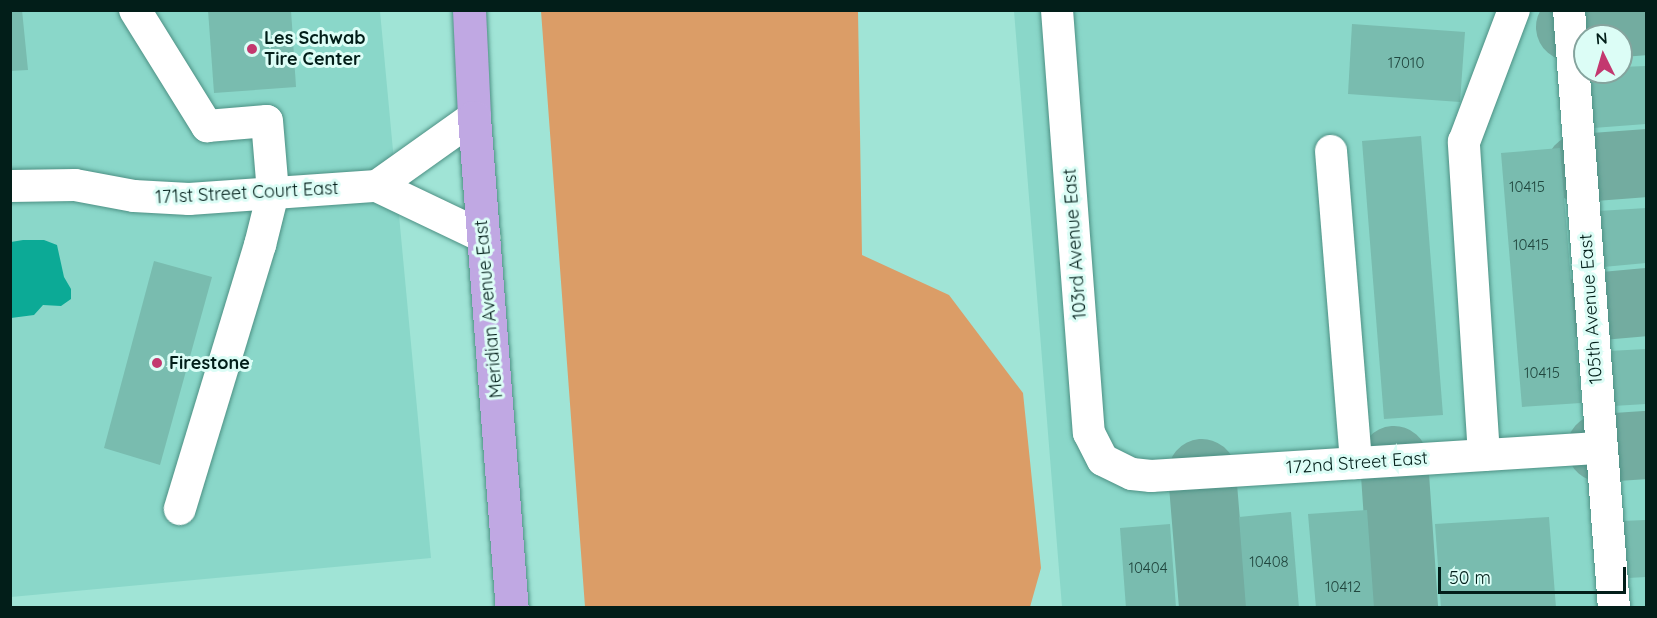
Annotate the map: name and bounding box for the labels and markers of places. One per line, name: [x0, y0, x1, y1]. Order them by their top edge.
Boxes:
place label: Les Schwab Tire Center: [264, 28, 366, 70]
marker: Les Schwab Tire Center: [245, 42, 259, 56]
place label: Firestone: [169, 352, 250, 374]
marker: Firestone: [150, 356, 164, 370]

